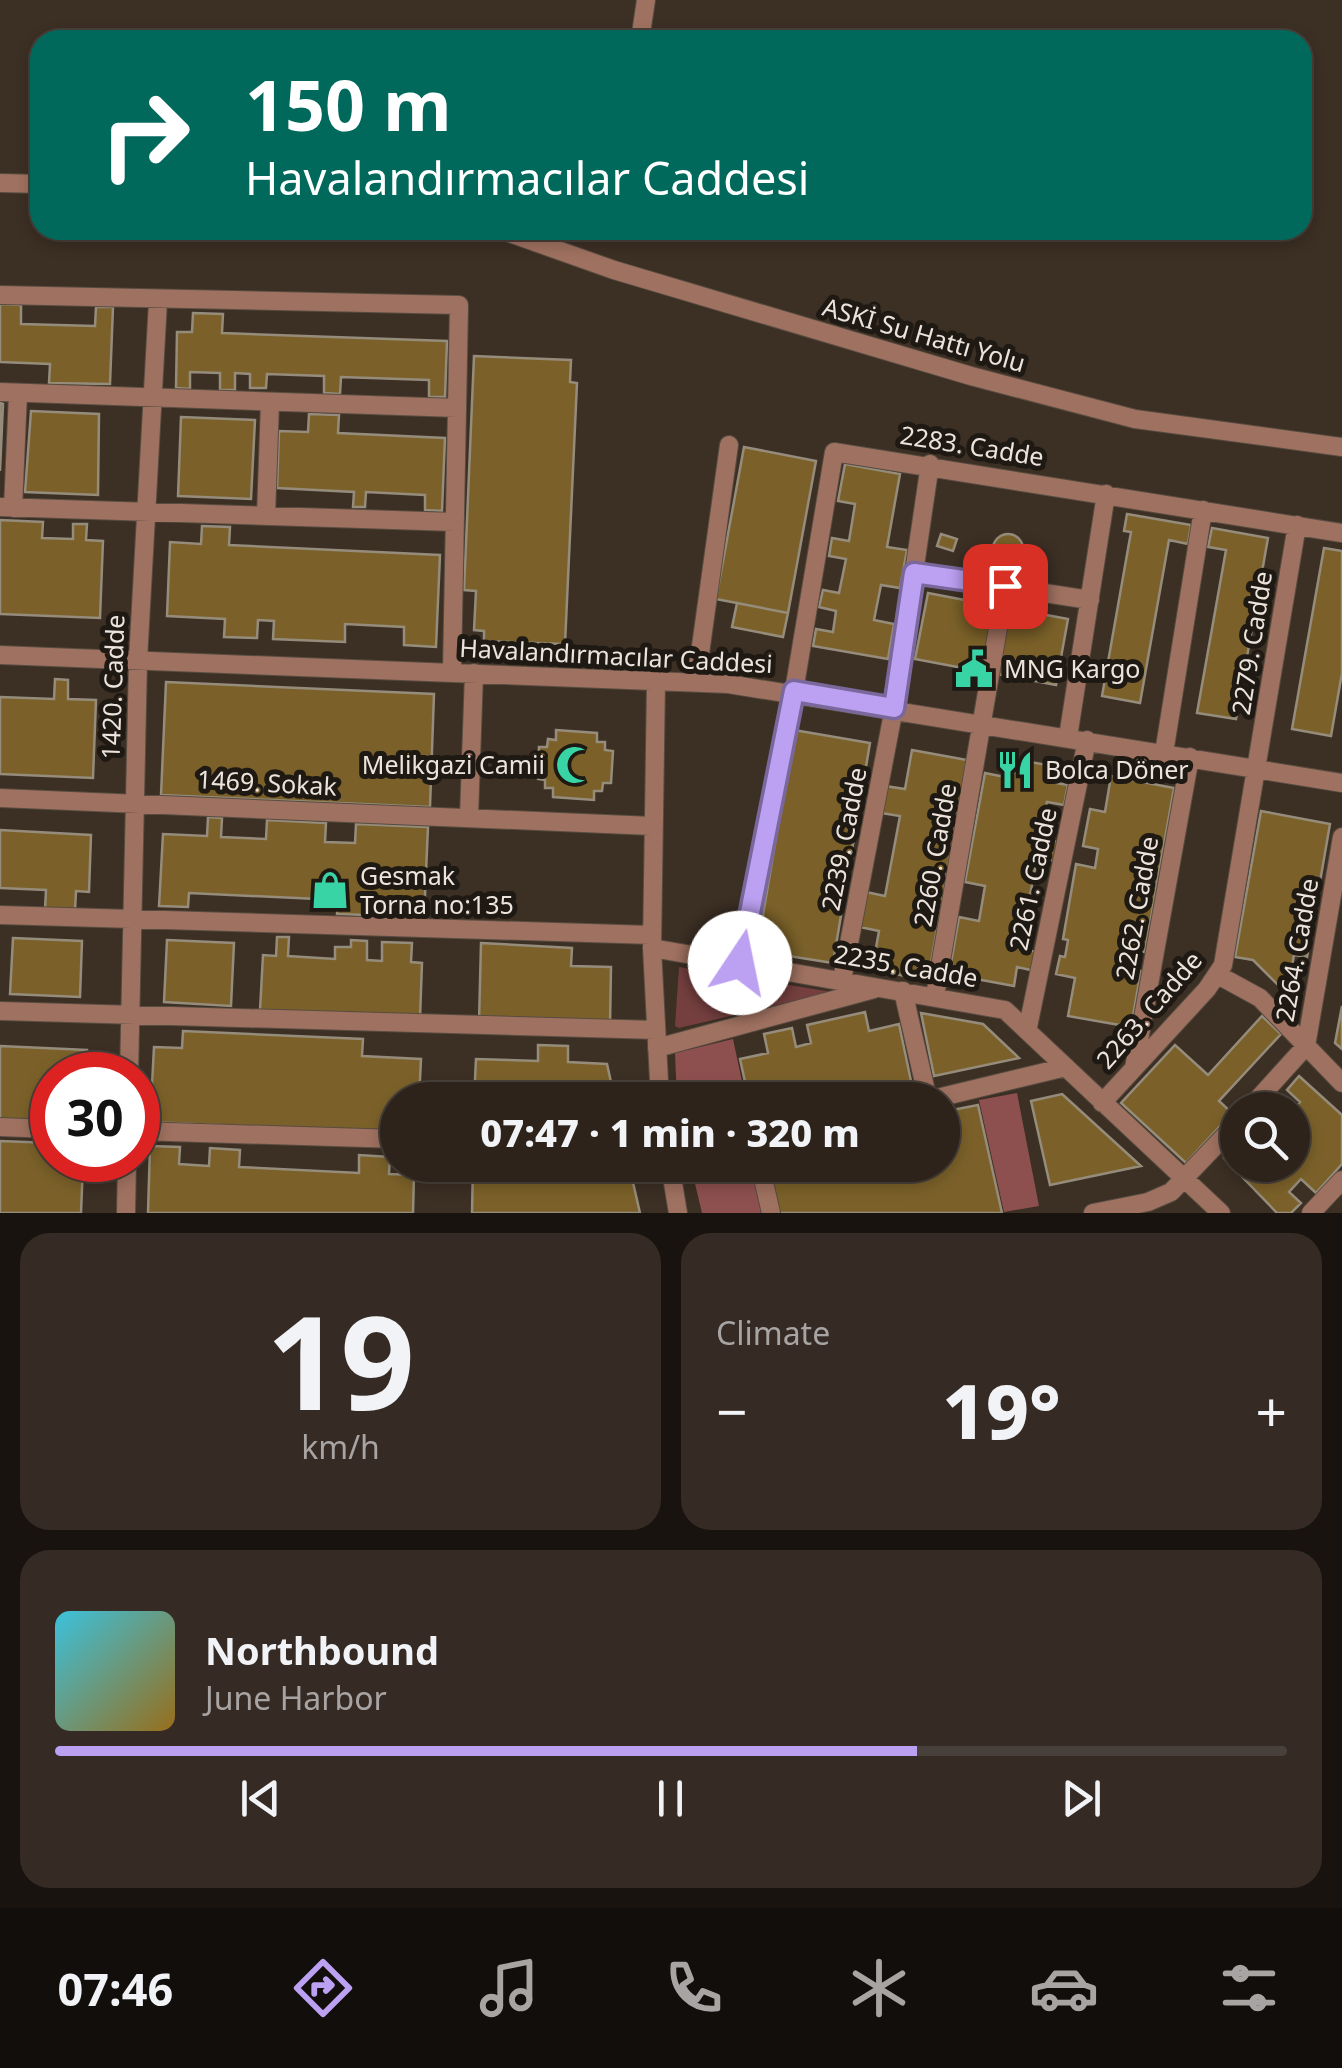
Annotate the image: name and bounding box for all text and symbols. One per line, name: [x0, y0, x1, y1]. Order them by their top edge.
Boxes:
text: 150 m: [245, 56, 452, 152]
icon: right: [80, 70, 210, 200]
text: Havalandırmacılar Caddesi: [245, 147, 809, 208]
street label: ASKİ Su Hattı Yolu: [819, 289, 1030, 379]
street label: 2283. Cadde: [898, 417, 1046, 473]
pin: [963, 544, 1048, 629]
icon: arrive: [978, 559, 1033, 614]
street label: 2279. Cadde: [1223, 569, 1279, 717]
street label: 1420. Cadde: [92, 614, 132, 760]
street label: Havalandırmacılar Caddesi: [459, 630, 774, 680]
public building icon: MNG Kargo: [953, 648, 995, 690]
place label: MNG Kargo: [1004, 651, 1140, 685]
mosque icon: Melikgazi Camii: [554, 744, 596, 786]
place label: Melikgazi Camii: [362, 747, 545, 781]
restaurant icon: Bolca Döner: [994, 749, 1036, 791]
place label: Bolca Döner: [1045, 752, 1189, 786]
street label: 1469. Sokak: [196, 761, 338, 803]
street label: 2239. Cadde: [812, 764, 874, 913]
street label: 2260. Cadde: [905, 780, 963, 929]
street label: 2261. Cadde: [1000, 804, 1064, 953]
street label: 2262. Cadde: [1107, 833, 1165, 982]
place label: Gesmak Torna no:135: [360, 858, 514, 921]
shop icon: Gesmak Torna no:135: [309, 869, 351, 911]
street label: 2264. Cadde: [1267, 875, 1325, 1024]
position arrow: [688, 911, 792, 1015]
street label: 2235. Cadde: [832, 936, 981, 994]
street label: 2263. Cadde: [1088, 943, 1209, 1075]
speed limit sign: 30: [30, 1052, 160, 1182]
map controls: [1220, 1092, 1310, 1182]
button: search: [1220, 1092, 1310, 1182]
text: 07:47 · 1 min · 320 m: [480, 1106, 860, 1158]
text: 19: [266, 1271, 415, 1448]
text: Climate: [716, 1311, 830, 1354]
text: 19°: [942, 1359, 1061, 1461]
text: −: [716, 1373, 747, 1448]
text: +: [1256, 1373, 1287, 1448]
text: km/h: [301, 1425, 380, 1468]
text: Northbound: [205, 1624, 439, 1676]
text: June Harbor: [205, 1676, 387, 1719]
icon: previous: [233, 1771, 288, 1826]
icon: pause: [643, 1771, 698, 1826]
icon: next: [1054, 1771, 1109, 1826]
icon: directions: [288, 1953, 358, 2023]
icon: music: [474, 1953, 544, 2023]
icon: phone: [659, 1953, 729, 2023]
icon: climate: [844, 1953, 914, 2023]
icon: car: [1029, 1953, 1099, 2023]
icon: filters: [1214, 1953, 1284, 2023]
text: 07:46: [58, 1958, 173, 2019]

